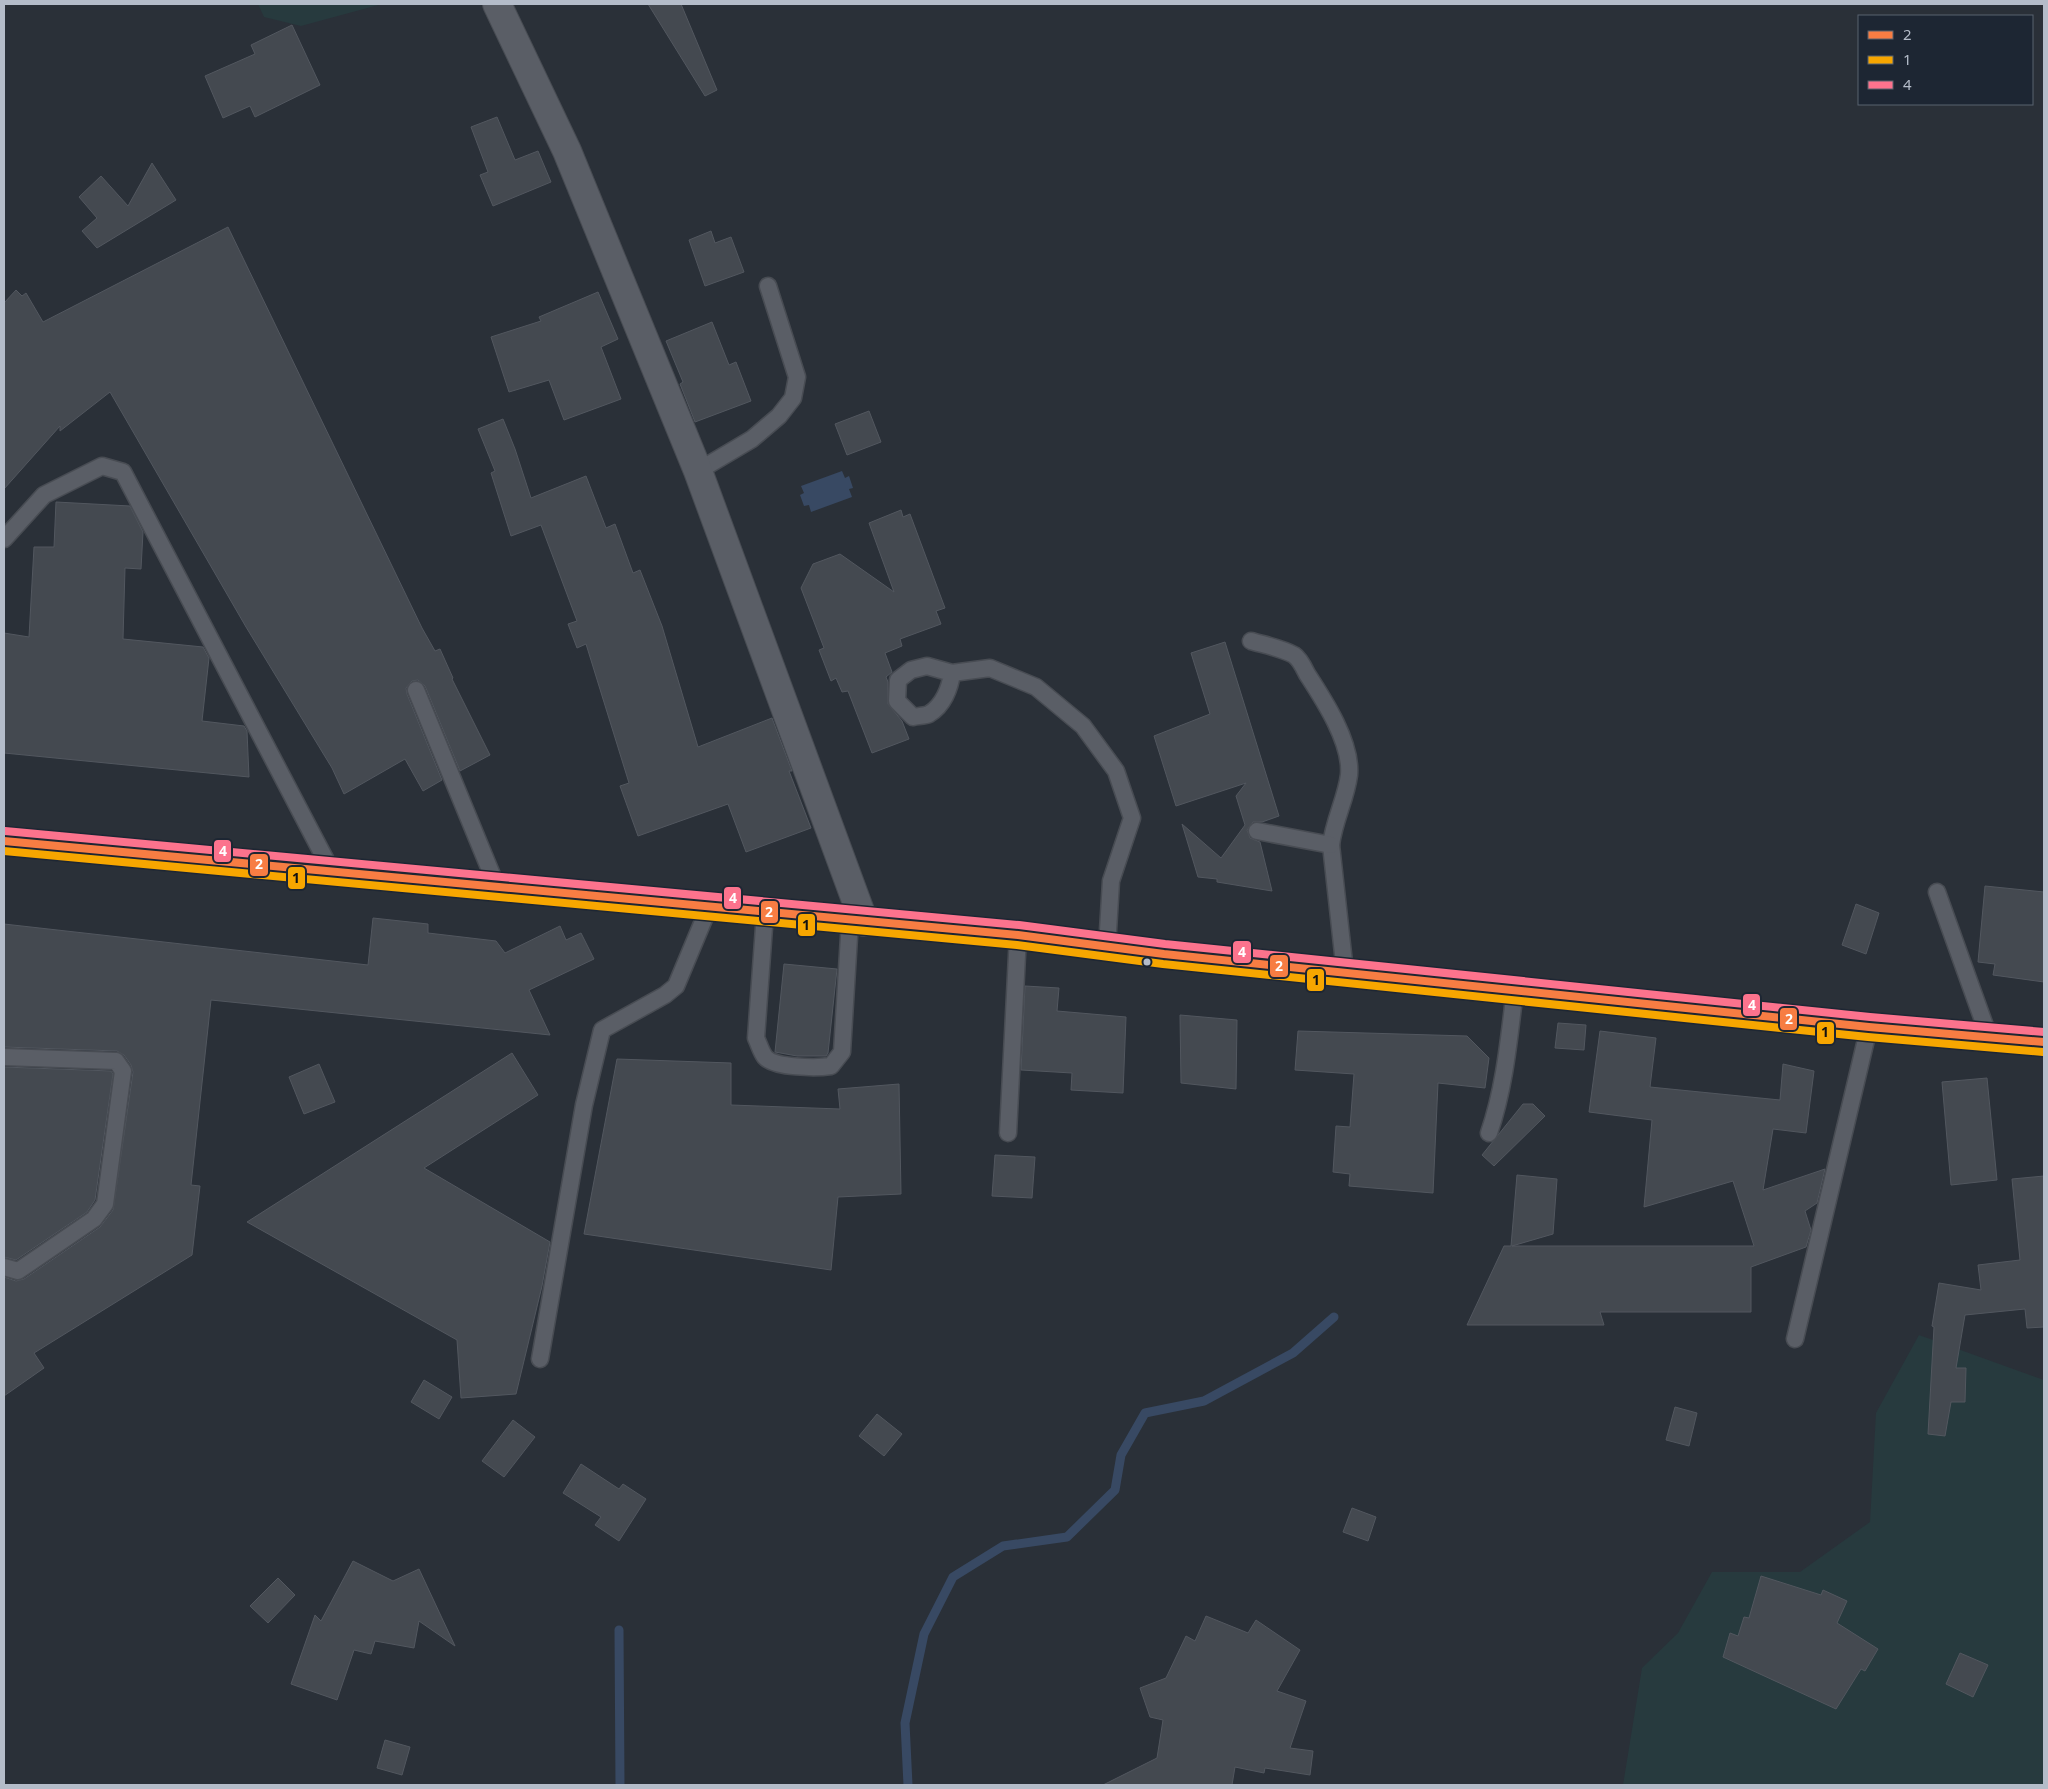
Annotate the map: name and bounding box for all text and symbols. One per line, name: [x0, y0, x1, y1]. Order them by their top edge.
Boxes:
legend: [1858, 15, 2033, 105]
text: 2: [1903, 24, 1912, 44]
text: 1: [1903, 49, 1912, 69]
text: 4: [1903, 74, 1912, 94]
line badge: 4: [213, 839, 232, 863]
text: 4: [219, 841, 227, 860]
line badge: 2: [249, 853, 269, 877]
text: 2: [255, 854, 263, 873]
line badge: 1: [287, 866, 306, 890]
text: 1: [292, 868, 300, 887]
line badge: 4: [723, 886, 742, 910]
text: 4: [729, 888, 737, 907]
line badge: 2: [760, 900, 779, 924]
text: 2: [765, 902, 773, 921]
line badge: 1: [797, 913, 816, 937]
text: 1: [802, 915, 810, 934]
line badge: 4: [1232, 940, 1252, 964]
text: 4: [1238, 942, 1246, 961]
line badge: 2: [1269, 954, 1289, 978]
text: 2: [1275, 956, 1283, 975]
unlabelled marker: [1142, 957, 1152, 967]
line badge: 1: [1306, 968, 1325, 992]
text: 1: [1312, 970, 1320, 989]
line badge: 4: [1742, 993, 1761, 1017]
text: 4: [1748, 995, 1756, 1014]
line badge: 2: [1779, 1007, 1798, 1031]
text: 2: [1785, 1009, 1793, 1028]
line badge: 1: [1816, 1021, 1835, 1045]
text: 1: [1821, 1022, 1829, 1041]

